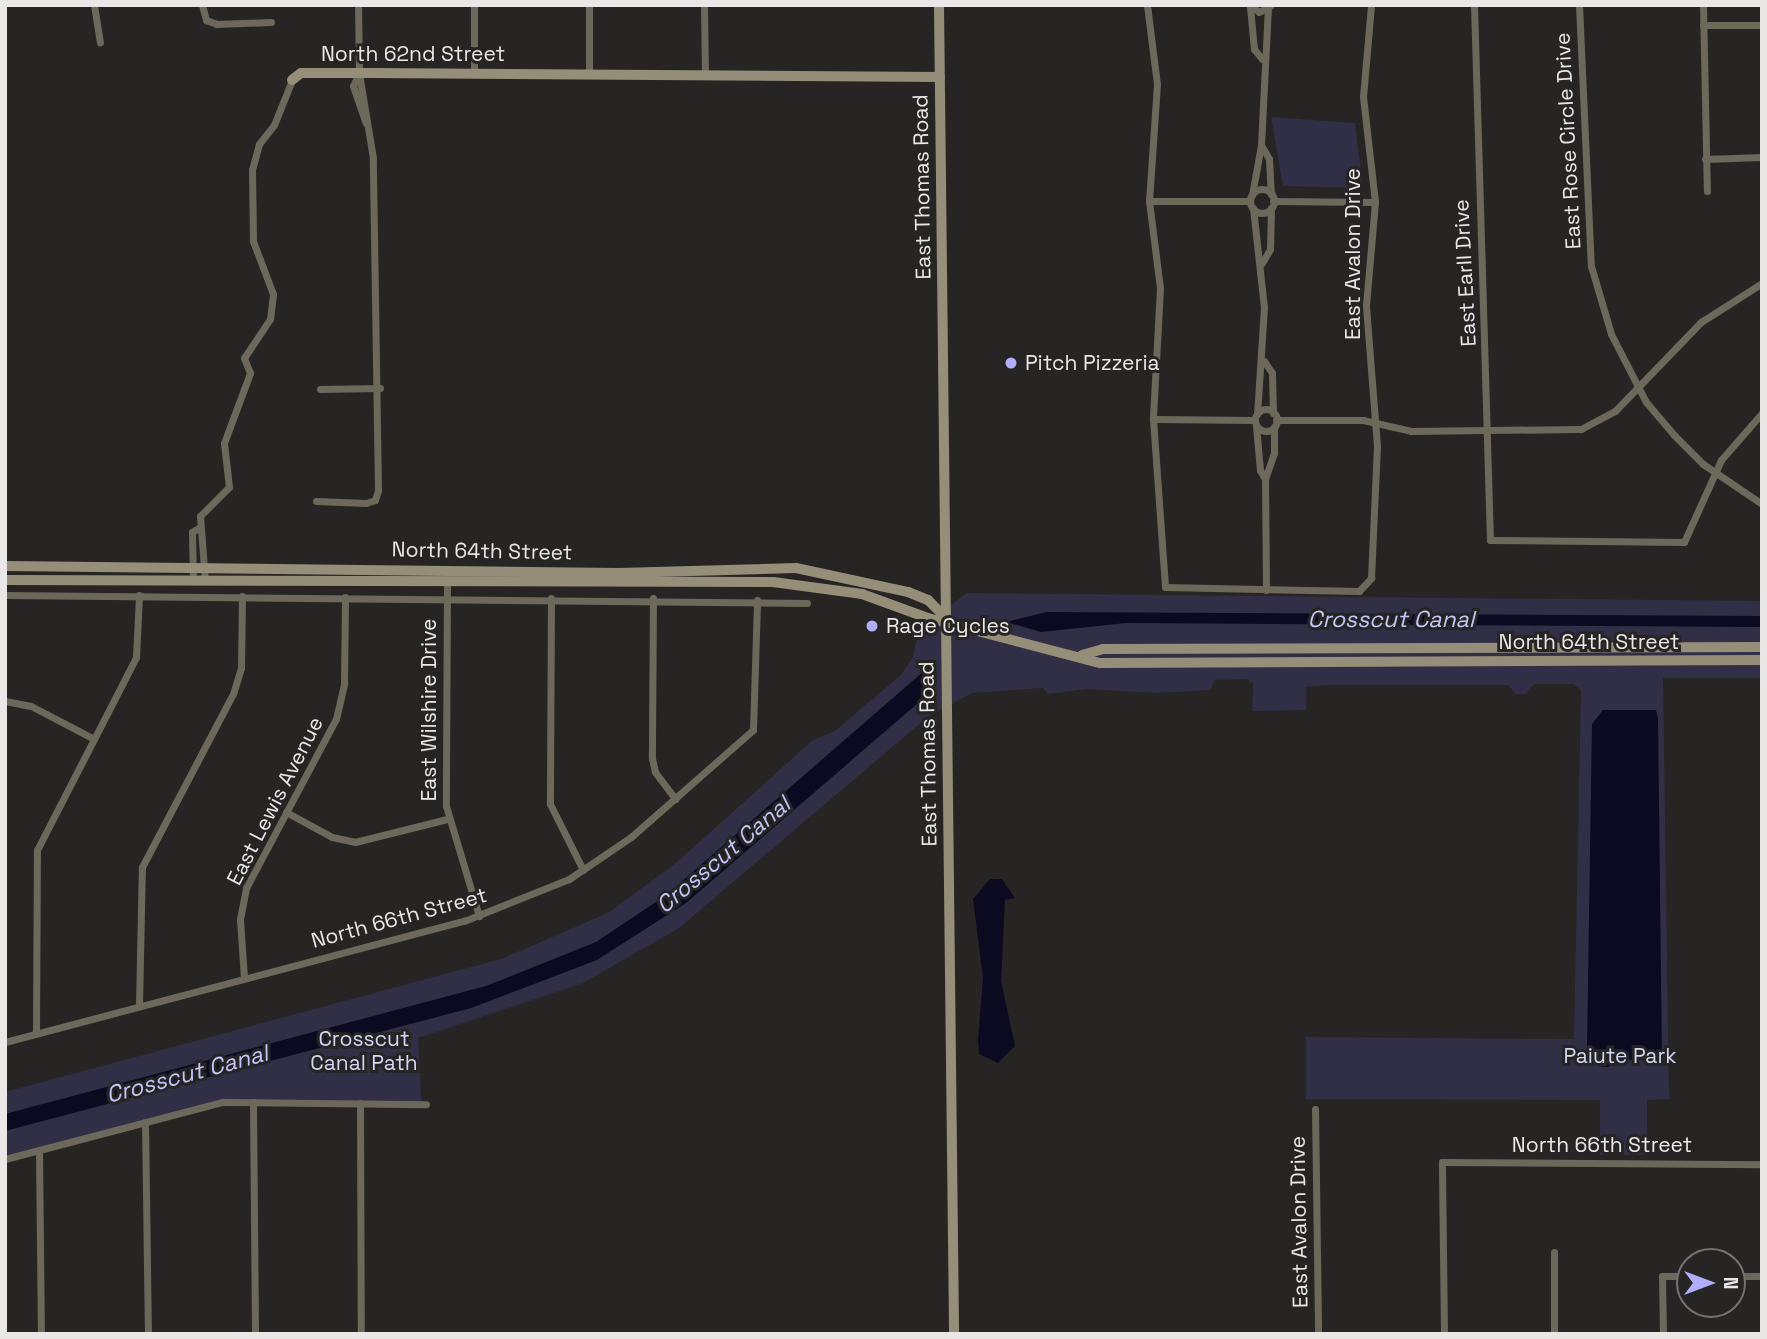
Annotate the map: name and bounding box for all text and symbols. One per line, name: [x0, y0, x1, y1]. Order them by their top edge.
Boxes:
street label: East Rose Circle Drive: [1550, 32, 1586, 250]
street label: North 62nd Street: [321, 41, 505, 67]
street label: East Thomas Road: [908, 94, 936, 280]
street label: East Avalon Drive: [1340, 168, 1366, 340]
street label: East Earll Drive: [1449, 199, 1481, 347]
place label: Pitch Pizzeria: [1025, 350, 1160, 376]
marker: Pitch Pizzeria: [1003, 355, 1019, 371]
street label: North 64th Street: [391, 537, 573, 565]
water label: Crosscut Canal: [1308, 605, 1474, 633]
place label: Rage Cycles: [886, 613, 1010, 639]
street label: East Wilshire Drive: [416, 618, 442, 802]
marker: Rage Cycles: [864, 618, 880, 634]
street label: North 64th Street: [1499, 629, 1679, 655]
street label: East Thomas Road: [914, 661, 942, 847]
street label: East Lewis Avenue: [222, 712, 328, 890]
water label: Crosscut Canal: [650, 791, 796, 919]
street label: North 66th Street: [309, 882, 489, 954]
park label: Crosscut Canal Path: [310, 1026, 418, 1076]
water label: Crosscut Canal: [103, 1039, 271, 1109]
park label: Paiute Park: [1563, 1043, 1677, 1069]
street label: North 66th Street: [1512, 1132, 1692, 1158]
street label: East Avalon Drive: [1285, 1136, 1313, 1308]
north arrow: [1676, 1248, 1746, 1318]
text: N: [1718, 1277, 1743, 1289]

